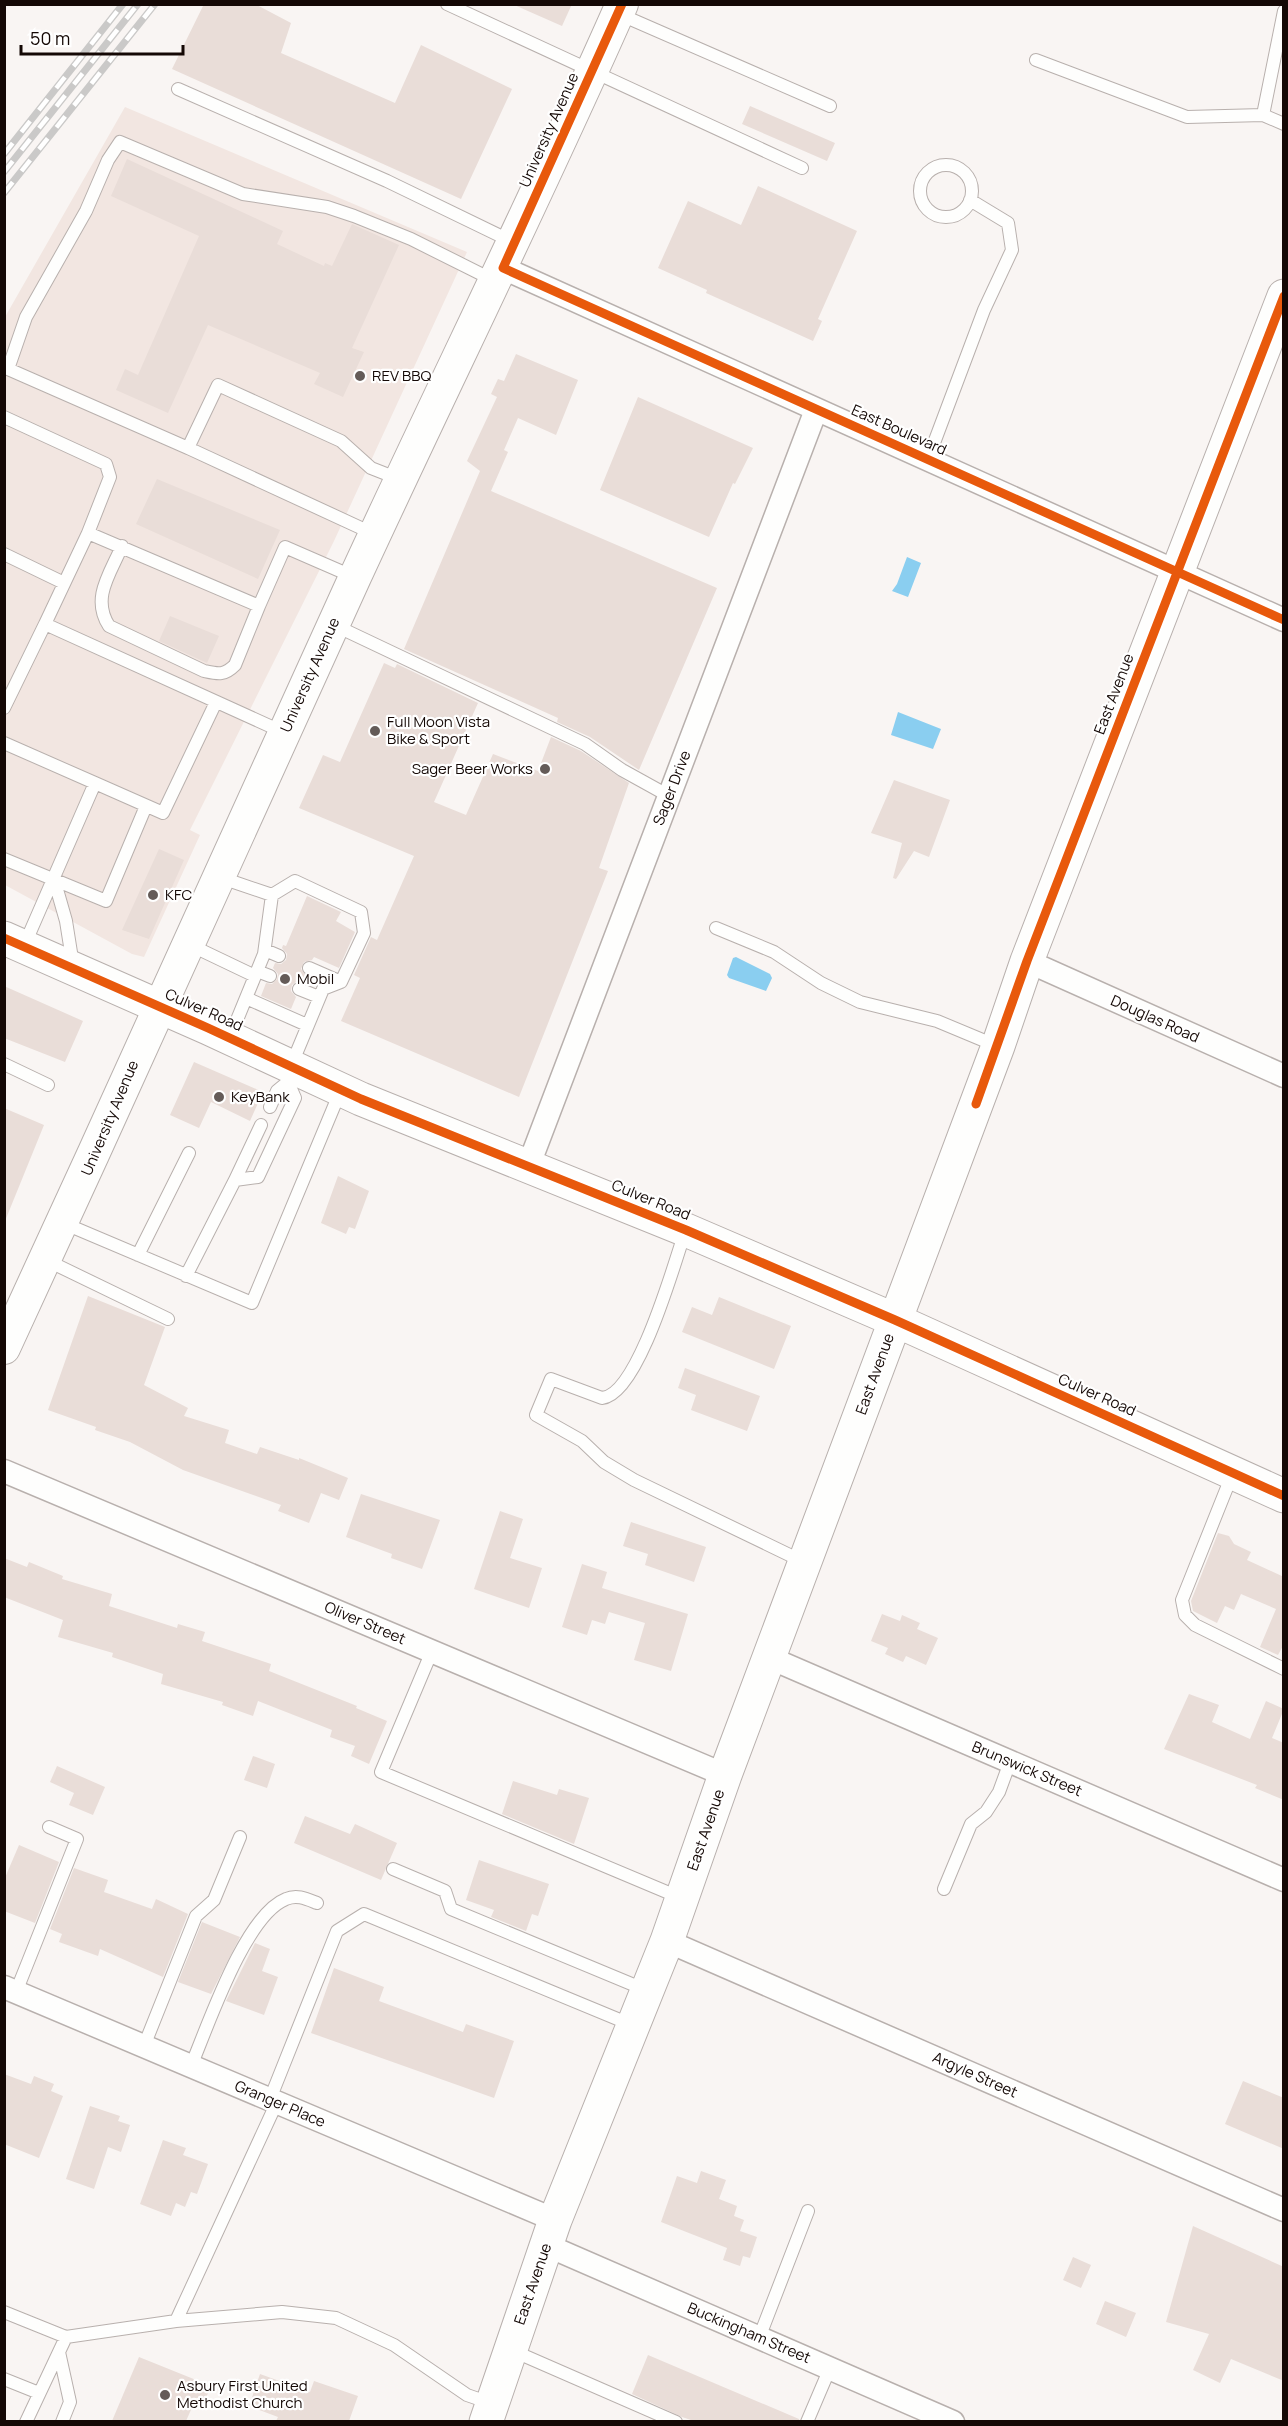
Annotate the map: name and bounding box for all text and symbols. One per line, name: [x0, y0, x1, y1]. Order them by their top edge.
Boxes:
scale bar: [21, 18, 183, 56]
text: 50 m: [30, 26, 70, 50]
street label: University Avenue: [514, 69, 583, 191]
place label: REV BBQ: [372, 365, 431, 386]
marker: REV BBQ: [353, 369, 367, 383]
street label: East Boulevard: [848, 399, 950, 460]
street label: University Avenue: [275, 614, 344, 736]
street label: East Avenue: [1088, 650, 1139, 737]
place label: Full Moon Vista Bike & Sport: [387, 711, 490, 749]
marker: Full Moon Vista Bike & Sport: [368, 724, 382, 738]
street label: Sager Drive: [648, 747, 696, 828]
place label: Sager Beer Works: [412, 758, 533, 779]
marker: Sager Beer Works: [538, 762, 552, 776]
place label: KFC: [165, 884, 192, 905]
marker: KFC: [146, 888, 160, 902]
place label: Mobil: [297, 968, 334, 989]
marker: Mobil: [278, 972, 292, 986]
street label: Culver Road: [162, 983, 246, 1036]
street label: Douglas Road: [1108, 990, 1203, 1047]
street label: University Avenue: [76, 1057, 143, 1179]
place label: KeyBank: [231, 1086, 290, 1107]
marker: KeyBank: [212, 1090, 226, 1104]
street label: Culver Road: [609, 1174, 694, 1225]
street label: East Avenue: [850, 1330, 899, 1417]
street label: Culver Road: [1055, 1368, 1139, 1421]
street label: Oliver Street: [321, 1596, 409, 1649]
street label: Brunswick Street: [969, 1736, 1086, 1801]
street label: East Avenue: [682, 1786, 729, 1873]
street label: Argyle Street: [929, 2046, 1021, 2103]
street label: Granger Place: [232, 2075, 329, 2132]
street label: East Avenue: [509, 2240, 556, 2327]
street label: Buckingham Street: [684, 2297, 814, 2368]
place label: Asbury First United Methodist Church: [177, 2375, 308, 2413]
marker: Asbury First United Methodist Church: [158, 2388, 172, 2402]

